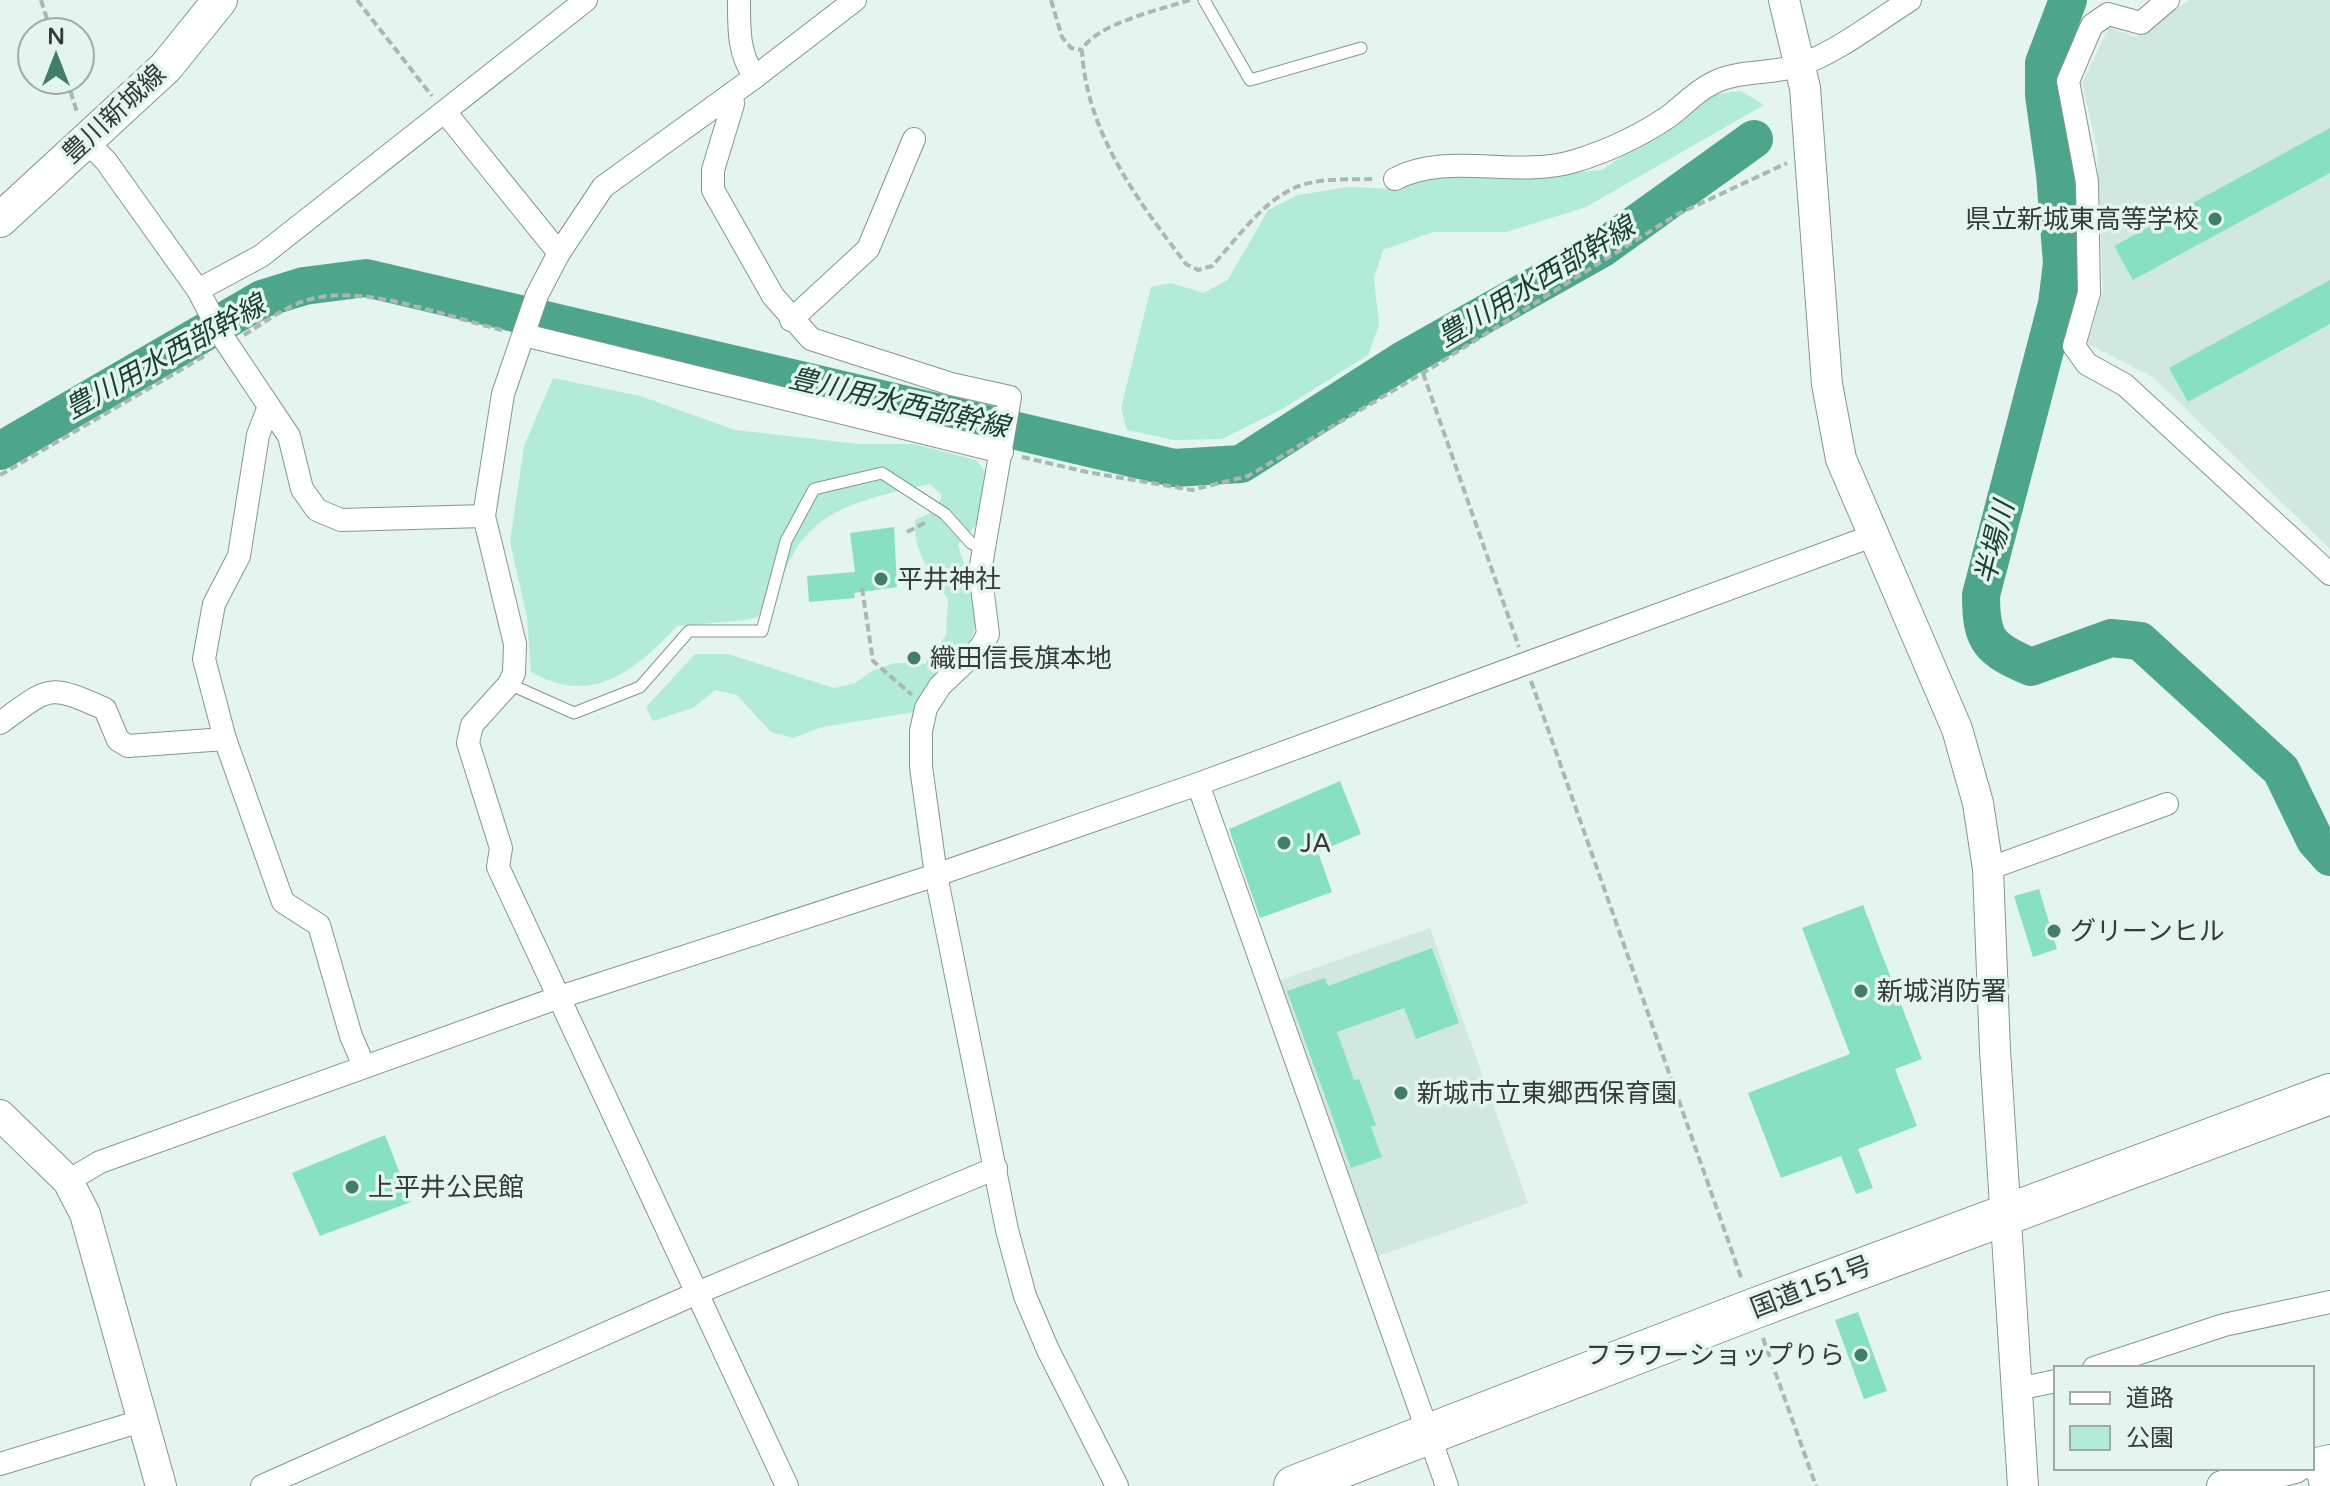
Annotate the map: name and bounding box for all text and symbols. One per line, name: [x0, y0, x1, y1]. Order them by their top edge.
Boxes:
north arrow: [16, 16, 96, 96]
text: N: [47, 24, 65, 50]
street label: 豊川新城線: [56, 58, 172, 170]
place label: 県立新城東高等学校: [1965, 204, 2199, 235]
water label: 豊川用水西部幹線: [1431, 208, 1643, 354]
marker: 県立新城東高等学校: [2206, 210, 2224, 228]
water label: 豊川用水西部幹線: [59, 286, 274, 426]
water label: 豊川用水西部幹線: [786, 361, 1015, 445]
water label: 半場川: [1968, 495, 2022, 588]
place label: 平井神社: [897, 564, 1001, 595]
marker: 平井神社: [872, 570, 890, 588]
place label: 織田信長旗本地: [930, 643, 1112, 674]
marker: 織田信長旗本地: [905, 649, 923, 667]
place label: JA: [1300, 828, 1332, 859]
marker: JA: [1275, 834, 1293, 852]
place label: グリーンヒル: [2070, 916, 2225, 947]
marker: グリーンヒル: [2045, 922, 2063, 940]
place label: 新城消防署: [1877, 976, 2007, 1007]
marker: 新城消防署: [1852, 982, 1870, 1000]
place label: 新城市立東郷西保育園: [1417, 1078, 1677, 1109]
marker: 新城市立東郷西保育園: [1392, 1084, 1410, 1102]
place label: 上平井公民館: [368, 1172, 524, 1203]
marker: 上平井公民館: [343, 1178, 361, 1196]
street label: 国道151号: [1746, 1250, 1876, 1324]
place label: フラワーショップりら: [1586, 1340, 1845, 1371]
marker: フラワーショップりら: [1852, 1346, 1870, 1364]
legend: [2054, 1366, 2314, 1470]
text: 道路: [2126, 1384, 2174, 1413]
text: 公園: [2126, 1424, 2174, 1453]

